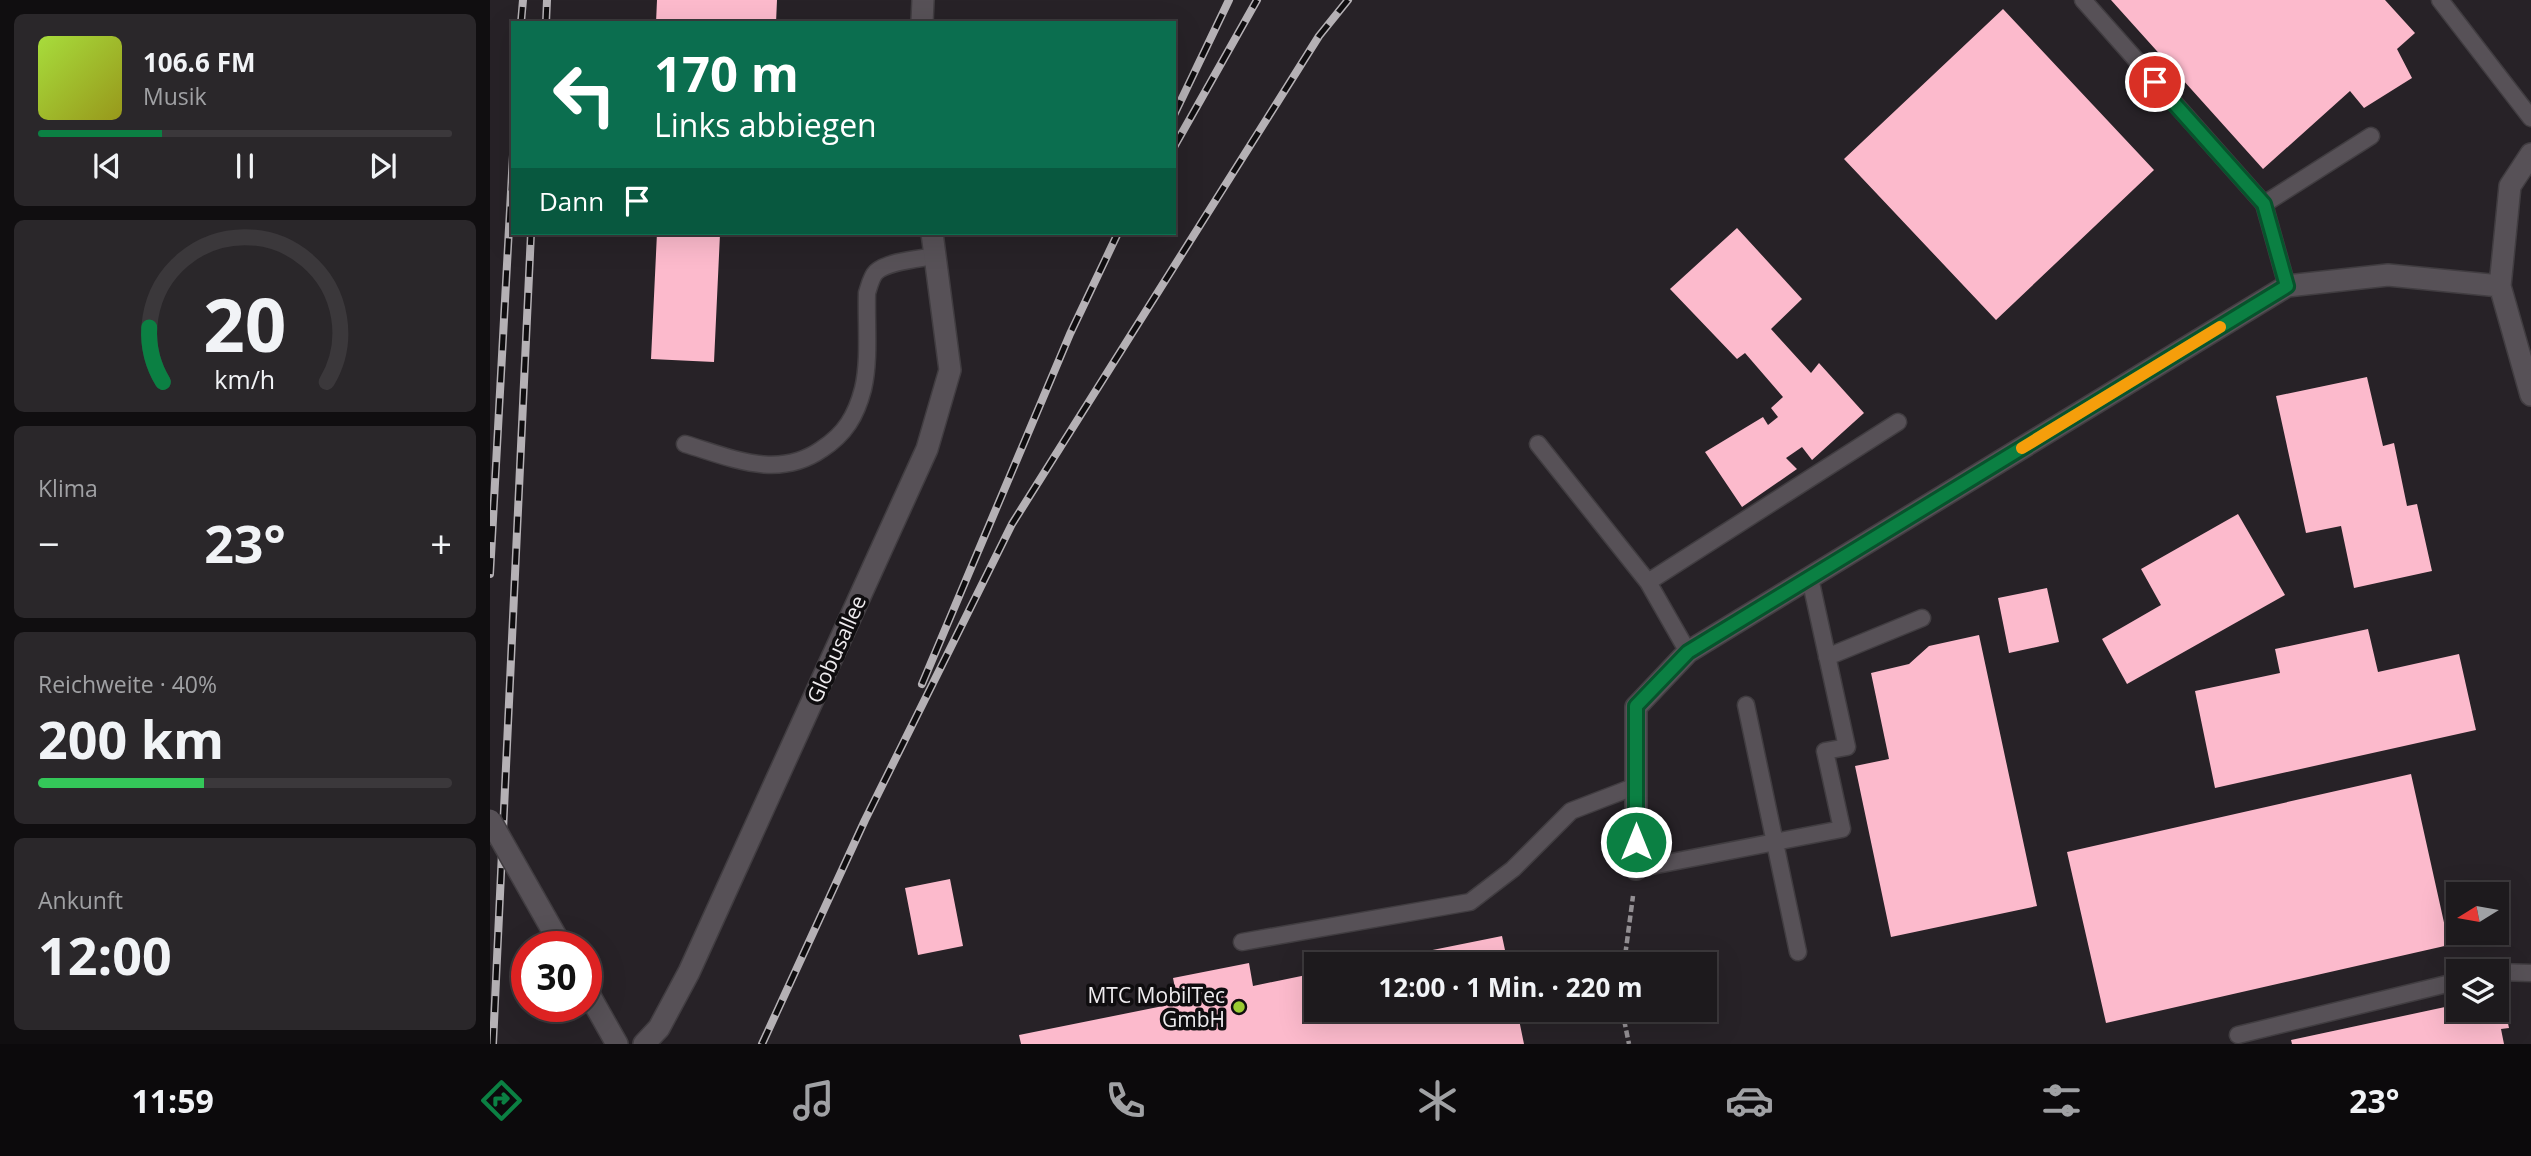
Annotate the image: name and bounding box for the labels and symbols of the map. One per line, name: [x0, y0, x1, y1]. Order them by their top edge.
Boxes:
pin: [2125, 52, 2185, 112]
street label: Globusallee: [800, 591, 872, 707]
position arrow: [1599, 805, 1673, 879]
north arrow: [2446, 882, 2510, 945]
speed limit sign: 30: [511, 931, 602, 1022]
place label: MTC MobilTec GmbH: [1087, 981, 1225, 1033]
marker: MTC MobilTec GmbH: [1231, 999, 1247, 1015]

